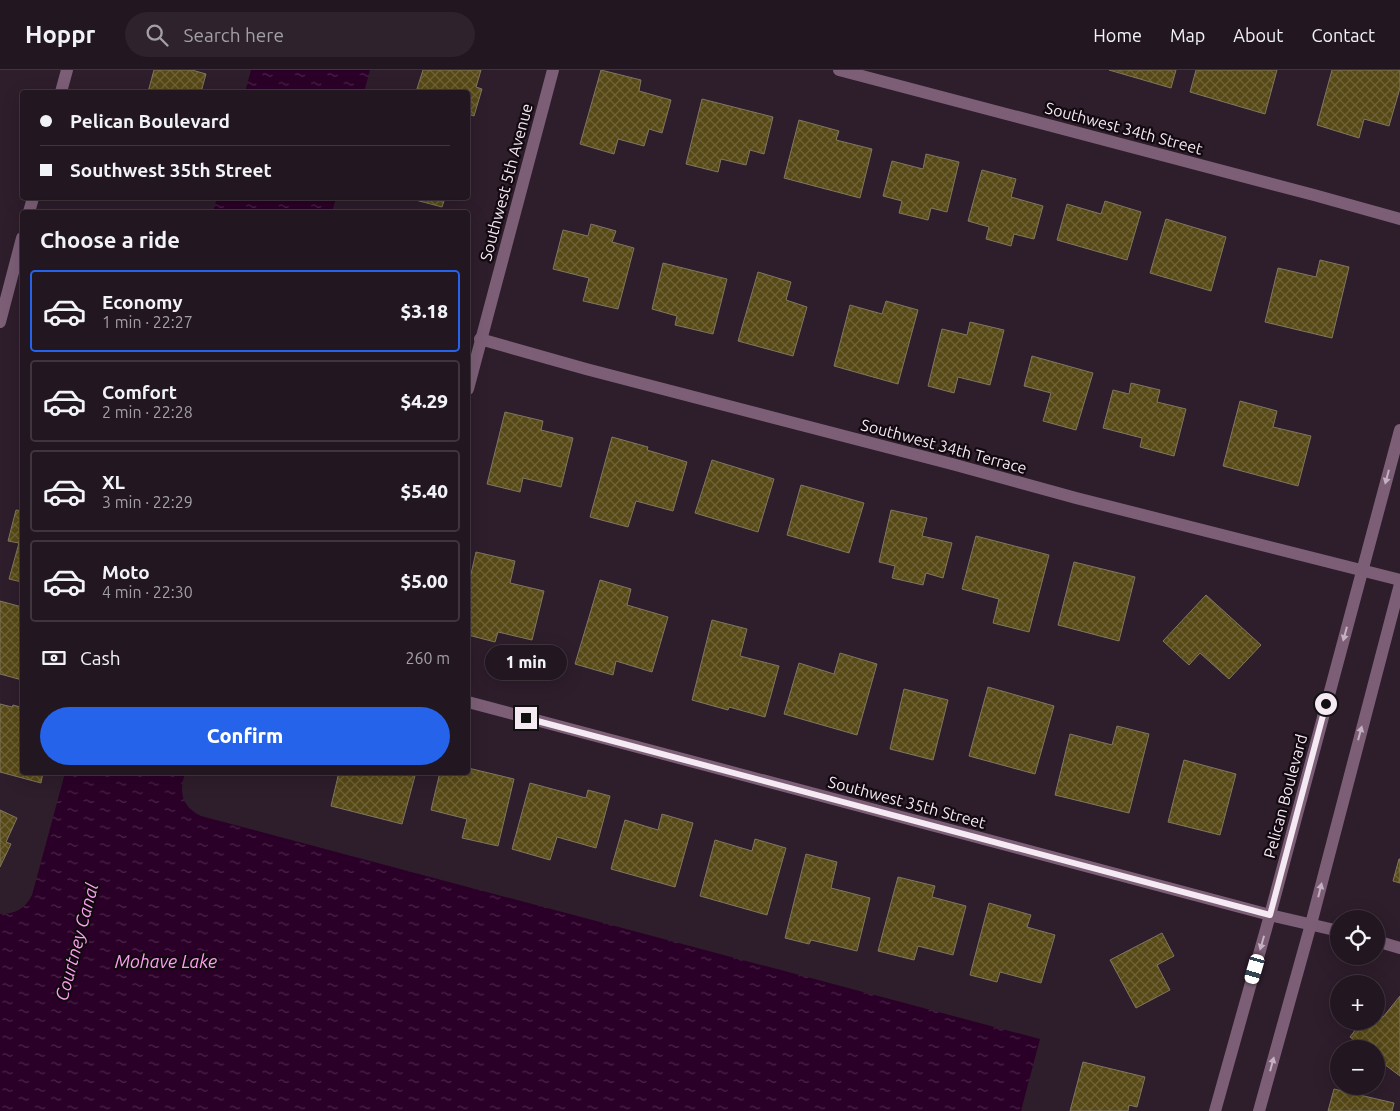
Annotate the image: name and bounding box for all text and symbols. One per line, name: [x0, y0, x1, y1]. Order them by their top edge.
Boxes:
search box: [125, 12, 475, 57]
text: Hoppr: [25, 21, 95, 48]
icon: search: [143, 21, 171, 49]
text: Search here: [183, 24, 284, 46]
text: Home: [1093, 25, 1142, 45]
text: Map: [1170, 25, 1205, 45]
text: About: [1233, 25, 1283, 45]
text: Contact: [1311, 25, 1375, 45]
street label: Southwest 34th Street: [1043, 98, 1205, 158]
street label: Southwest 5th Avenue: [476, 101, 536, 263]
text: Pelican Boulevard: [70, 110, 230, 132]
text: Southwest 35th Street: [70, 159, 272, 181]
text: Choose a ride: [40, 227, 180, 252]
icon: car: [42, 289, 87, 334]
text: Economy: [102, 291, 183, 313]
text: $3.18: [400, 300, 448, 322]
text: 1 min · 22:27: [102, 313, 193, 331]
icon: car: [42, 379, 87, 424]
text: Comfort: [102, 381, 177, 403]
text: $4.29: [400, 390, 448, 412]
text: 2 min · 22:28: [102, 403, 193, 421]
street label: Southwest 34th Terrace: [859, 415, 1029, 477]
icon: car: [42, 469, 87, 514]
one-way arrow: [1383, 470, 1391, 485]
text: XL: [102, 471, 125, 493]
text: $5.40: [400, 480, 448, 502]
text: 3 min · 22:29: [102, 493, 193, 511]
icon: car: [42, 559, 87, 604]
text: Moto: [102, 561, 150, 583]
text: $5.00: [400, 570, 448, 592]
text: 4 min · 22:30: [102, 583, 193, 601]
one-way arrow: [1341, 627, 1349, 642]
icon: cash: [40, 644, 68, 672]
callout: 1 min: [485, 646, 567, 680]
text: Cash: [80, 647, 121, 669]
text: 260 m: [405, 649, 450, 667]
text: 1 min: [506, 653, 546, 671]
route start: [1315, 693, 1337, 715]
button: Confirm: [40, 707, 450, 765]
route end: [515, 707, 537, 729]
one-way arrow: [1357, 726, 1365, 741]
street label: Pelican Boulevard: [1260, 732, 1310, 860]
street label: Southwest 35th Street: [826, 772, 988, 832]
water label: Courtney Canal: [51, 881, 101, 1003]
one-way arrow: [1316, 883, 1324, 898]
map controls: [1330, 910, 1385, 1095]
button: locate: [1330, 910, 1385, 965]
one-way arrow: [1258, 936, 1266, 951]
water label: Mohave Lake: [115, 951, 217, 971]
car: [1243, 953, 1266, 985]
button: +: [1330, 975, 1385, 1030]
button: −: [1330, 1040, 1385, 1095]
one-way arrow: [1269, 1056, 1277, 1071]

